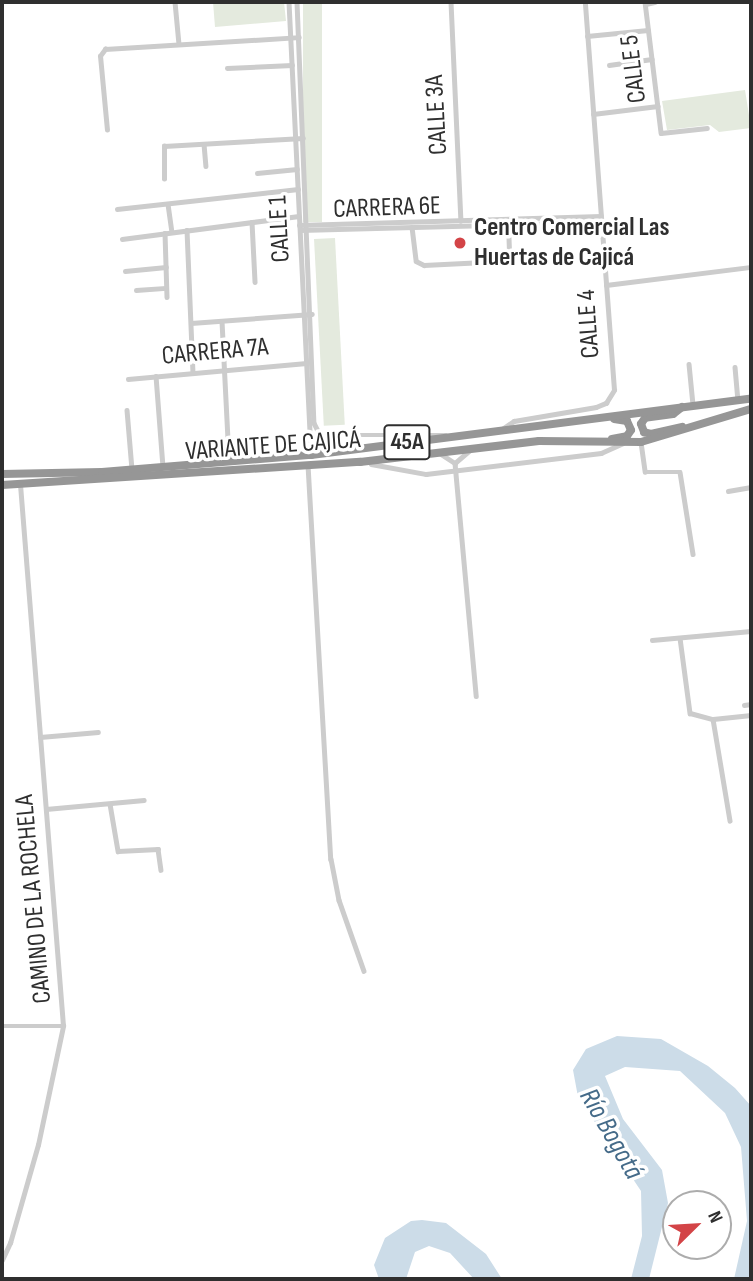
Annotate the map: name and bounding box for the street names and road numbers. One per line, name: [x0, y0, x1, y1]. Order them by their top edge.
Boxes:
street label: CALLE 5: [614, 33, 654, 105]
street label: CALLE 3A: [419, 74, 455, 156]
street label: CARRERA 6E: [333, 191, 441, 225]
street label: CALLE 1: [263, 195, 297, 263]
street label: CALLE 4: [571, 289, 607, 359]
street label: CARRERA 7A: [161, 332, 269, 372]
road number: 45A: [382, 422, 432, 462]
street label: VARIANTE DE CAJICÁ: [185, 424, 361, 468]
street label: CAMINO DE LA ROCHELA: [9, 793, 59, 1005]

